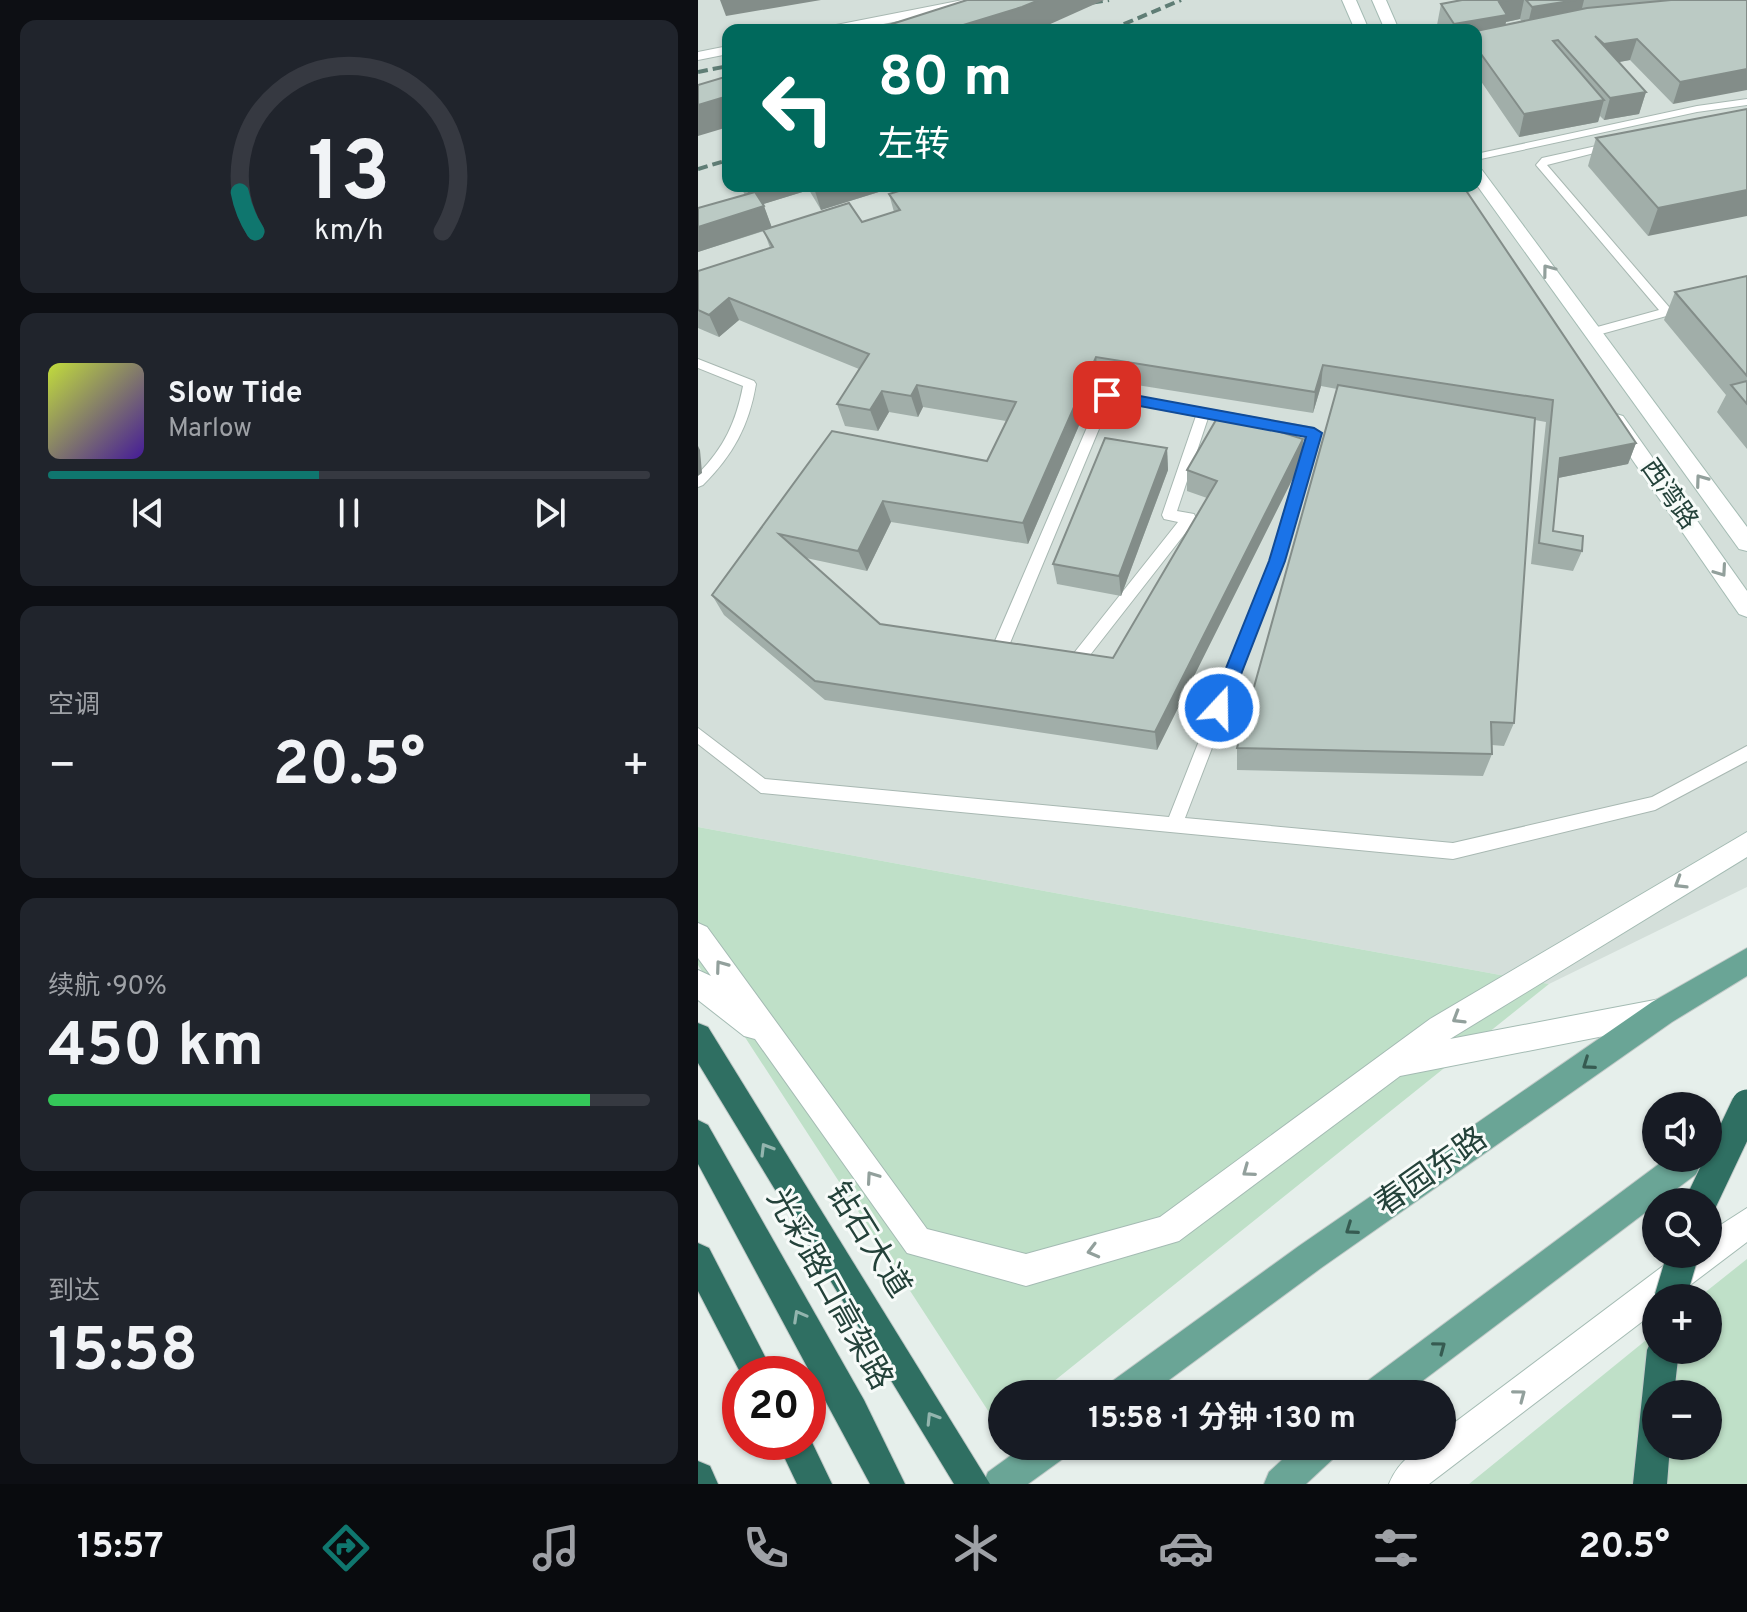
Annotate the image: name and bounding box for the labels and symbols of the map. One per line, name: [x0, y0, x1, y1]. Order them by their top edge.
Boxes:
one-way arrow: [1543, 264, 1558, 279]
pin: [1073, 361, 1141, 429]
street label: 西湾路: [1632, 454, 1704, 536]
one-way arrow: [1696, 474, 1711, 489]
one-way arrow: [1711, 562, 1726, 577]
position arrow: [1177, 666, 1261, 750]
one-way arrow: [1674, 873, 1689, 889]
one-way arrow: [716, 961, 730, 975]
one-way arrow: [1452, 1008, 1467, 1024]
one-way arrow: [1582, 1054, 1596, 1069]
street label: 春园东路: [1368, 1120, 1496, 1226]
one-way arrow: [760, 1143, 776, 1158]
one-way arrow: [1242, 1162, 1257, 1176]
one-way arrow: [867, 1172, 882, 1186]
street label: 钻石大道: [816, 1176, 918, 1306]
street label: 光彩路口高架路: [756, 1182, 900, 1398]
one-way arrow: [1346, 1219, 1360, 1234]
one-way arrow: [1087, 1242, 1101, 1258]
one-way arrow: [793, 1310, 809, 1325]
one-way arrow: [1432, 1343, 1446, 1357]
speed limit sign: 20: [722, 1356, 826, 1460]
one-way arrow: [1511, 1390, 1526, 1404]
one-way arrow: [926, 1412, 941, 1427]

